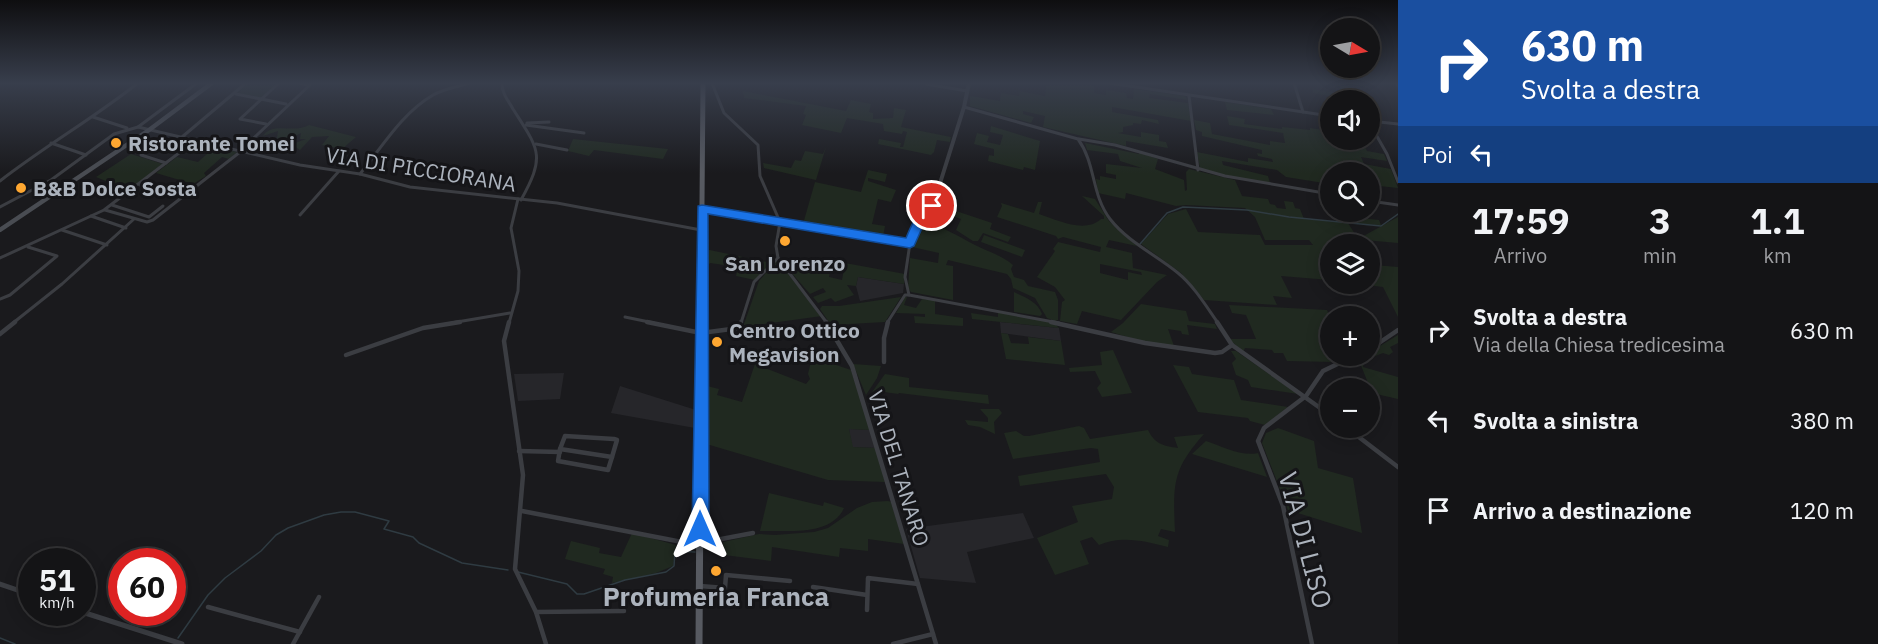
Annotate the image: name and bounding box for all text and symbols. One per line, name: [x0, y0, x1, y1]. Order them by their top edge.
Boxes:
north arrow: [1320, 18, 1380, 78]
map controls: [1320, 18, 1380, 438]
text: 630 m: [1521, 18, 1644, 73]
icon: right: [1422, 24, 1500, 102]
text: Svolta a destra: [1521, 71, 1700, 106]
button: sound: [1320, 90, 1380, 150]
place label: Ristorante Tomei: [128, 129, 295, 157]
marker: Ristorante Tomei: [109, 136, 123, 150]
icon: left: [1465, 138, 1498, 171]
street label: VIA DI PICCIORANA: [324, 140, 518, 198]
text: Poi: [1422, 140, 1453, 169]
button: search: [1320, 162, 1380, 222]
place label: B&B Dolce Sosta: [33, 174, 197, 202]
pin: [906, 180, 957, 231]
marker: B&B Dolce Sosta: [14, 181, 28, 195]
icon: arrive: [915, 189, 948, 222]
text: 17:59: [1471, 197, 1570, 244]
text: 3: [1649, 197, 1671, 244]
text: 1.1: [1750, 197, 1805, 244]
marker: San Lorenzo: [778, 234, 792, 248]
button: layers: [1320, 234, 1380, 294]
text: Arrivo: [1494, 242, 1547, 269]
text: min: [1643, 242, 1677, 269]
text: km: [1763, 242, 1791, 269]
place label: San Lorenzo: [725, 249, 845, 277]
text: Svolta a destra: [1473, 302, 1627, 331]
button: +: [1320, 306, 1380, 366]
icon: right: [1422, 314, 1455, 347]
place label: Centro Ottico Megavision: [729, 316, 860, 368]
text: 630 m: [1790, 316, 1854, 345]
text: Via della Chiesa tredicesima: [1473, 331, 1725, 358]
marker: Centro Ottico Megavision: [710, 335, 724, 349]
button: −: [1320, 378, 1380, 438]
street label: VIA DEL TANARO: [862, 386, 936, 550]
icon: left: [1422, 404, 1455, 437]
text: Svolta a sinistra: [1473, 406, 1638, 435]
text: 380 m: [1790, 406, 1854, 435]
street label: VIA DI LISO: [1271, 468, 1341, 612]
icon: arrive: [1422, 494, 1455, 527]
text: Arrivo a destinazione: [1473, 496, 1692, 525]
text: 120 m: [1790, 496, 1854, 525]
position arrow: [668, 497, 732, 561]
speed limit sign: 60: [108, 548, 186, 626]
text: 51: [39, 560, 75, 599]
marker: Profumeria Franca: [709, 564, 723, 578]
place label: Profumeria Franca: [603, 579, 829, 613]
text: km/h: [39, 593, 75, 612]

